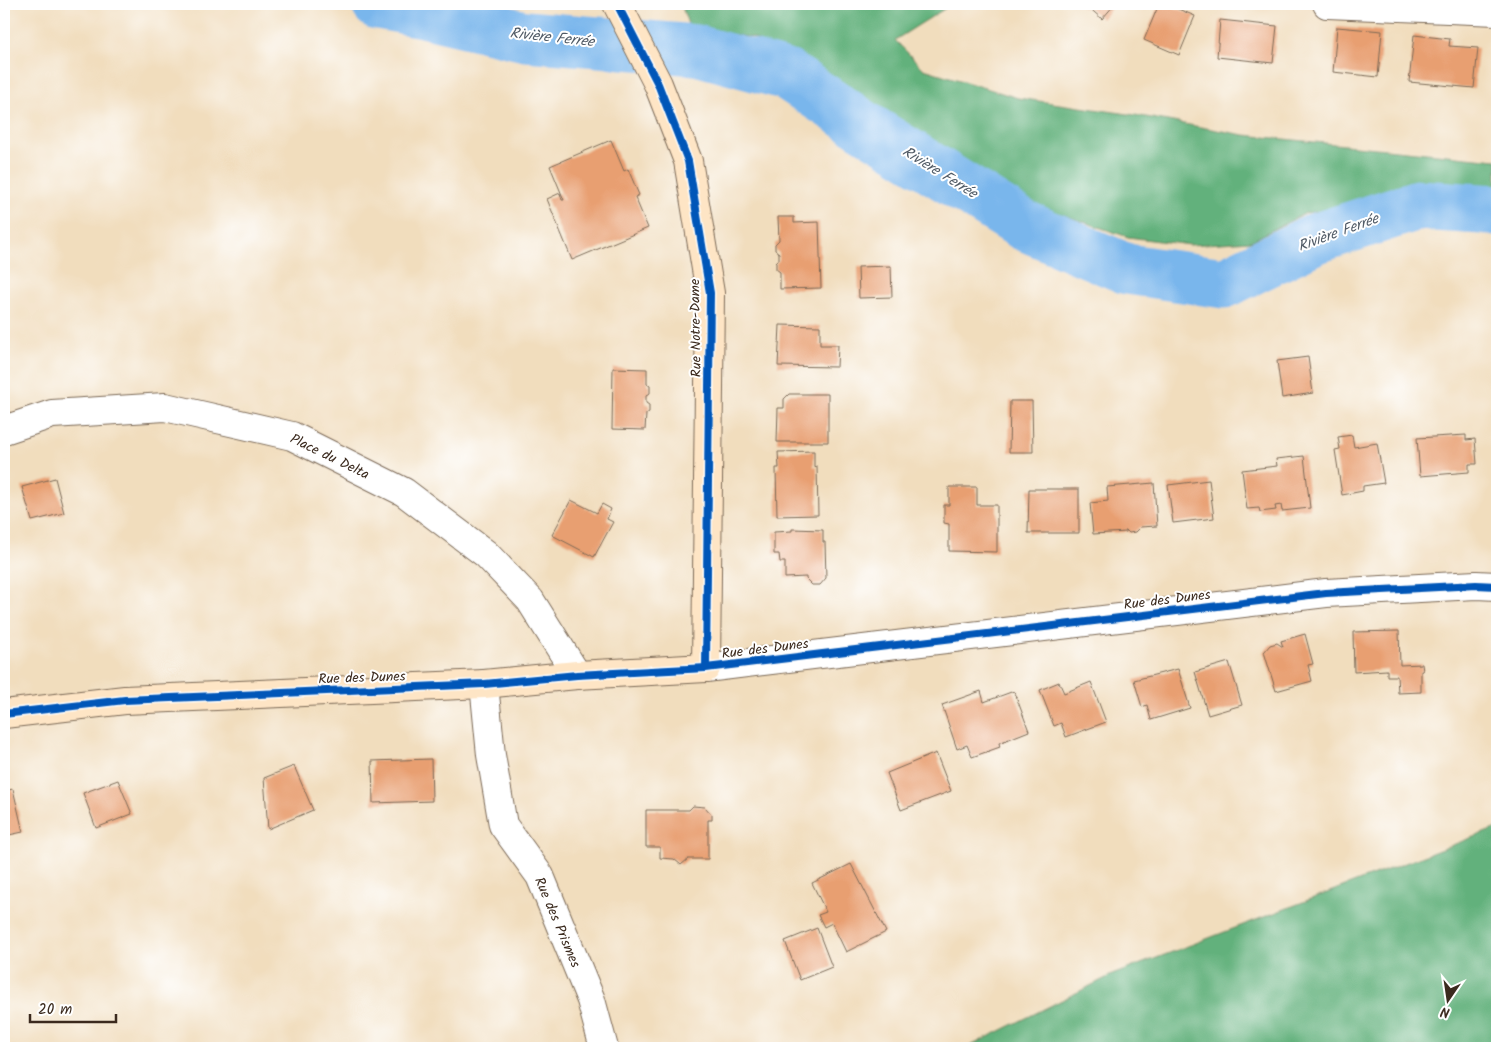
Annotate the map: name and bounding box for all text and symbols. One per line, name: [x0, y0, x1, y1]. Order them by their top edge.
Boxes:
water label: Rivière Ferrée: [509, 22, 596, 54]
water label: Rivière Ferrée: [897, 140, 983, 206]
water label: Rivière Ferrée: [1295, 207, 1383, 259]
street label: Rue Notre-Dame: [684, 278, 708, 377]
street label: Place du Delta: [286, 428, 373, 486]
street label: Rue des Dunes: [1123, 584, 1212, 616]
street label: Rue des Dunes: [721, 633, 810, 665]
street label: Rue des Dunes: [318, 665, 406, 691]
street label: Rue des Prismes: [528, 874, 586, 971]
north arrow: [1424, 974, 1474, 1024]
scale bar: [30, 992, 116, 1024]
text: 20 m: [38, 998, 72, 1022]
text: N: [1438, 1000, 1452, 1023]

